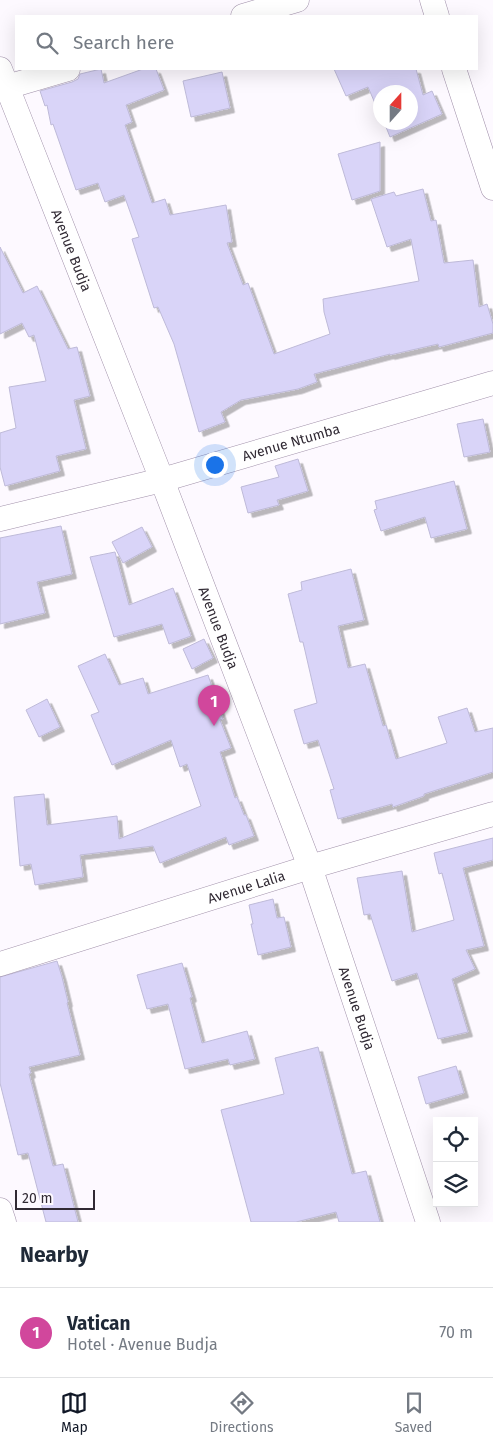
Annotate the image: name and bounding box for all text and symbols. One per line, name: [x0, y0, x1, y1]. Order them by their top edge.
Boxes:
search box: [15, 15, 478, 70]
icon: search: [33, 29, 61, 57]
text: Search here: [73, 31, 174, 54]
north arrow: [373, 85, 418, 130]
street label: Avenue Budja: [48, 207, 95, 294]
street label: Avenue Ntumba: [240, 420, 342, 465]
your location: [202, 452, 228, 478]
street label: Avenue Budja: [195, 584, 242, 671]
pin: 1: [198, 685, 230, 726]
street label: Avenue Lalia: [205, 867, 287, 907]
street label: Avenue Budja: [335, 964, 379, 1052]
map controls: [433, 1117, 478, 1207]
button: locate: [433, 1117, 478, 1162]
button: layers: [433, 1162, 478, 1207]
scale bar: [15, 1187, 95, 1210]
text: 20 m: [22, 1190, 52, 1207]
text: Nearby: [20, 1242, 88, 1268]
text: Vatican: [67, 1312, 130, 1335]
text: 1: [32, 1323, 40, 1342]
text: 70 m: [439, 1323, 473, 1342]
text: Hotel · Avenue Budja: [67, 1335, 218, 1354]
tab: Map: [60, 1389, 88, 1436]
tab: Directions: [209, 1389, 274, 1436]
tab: Saved: [395, 1389, 433, 1436]

